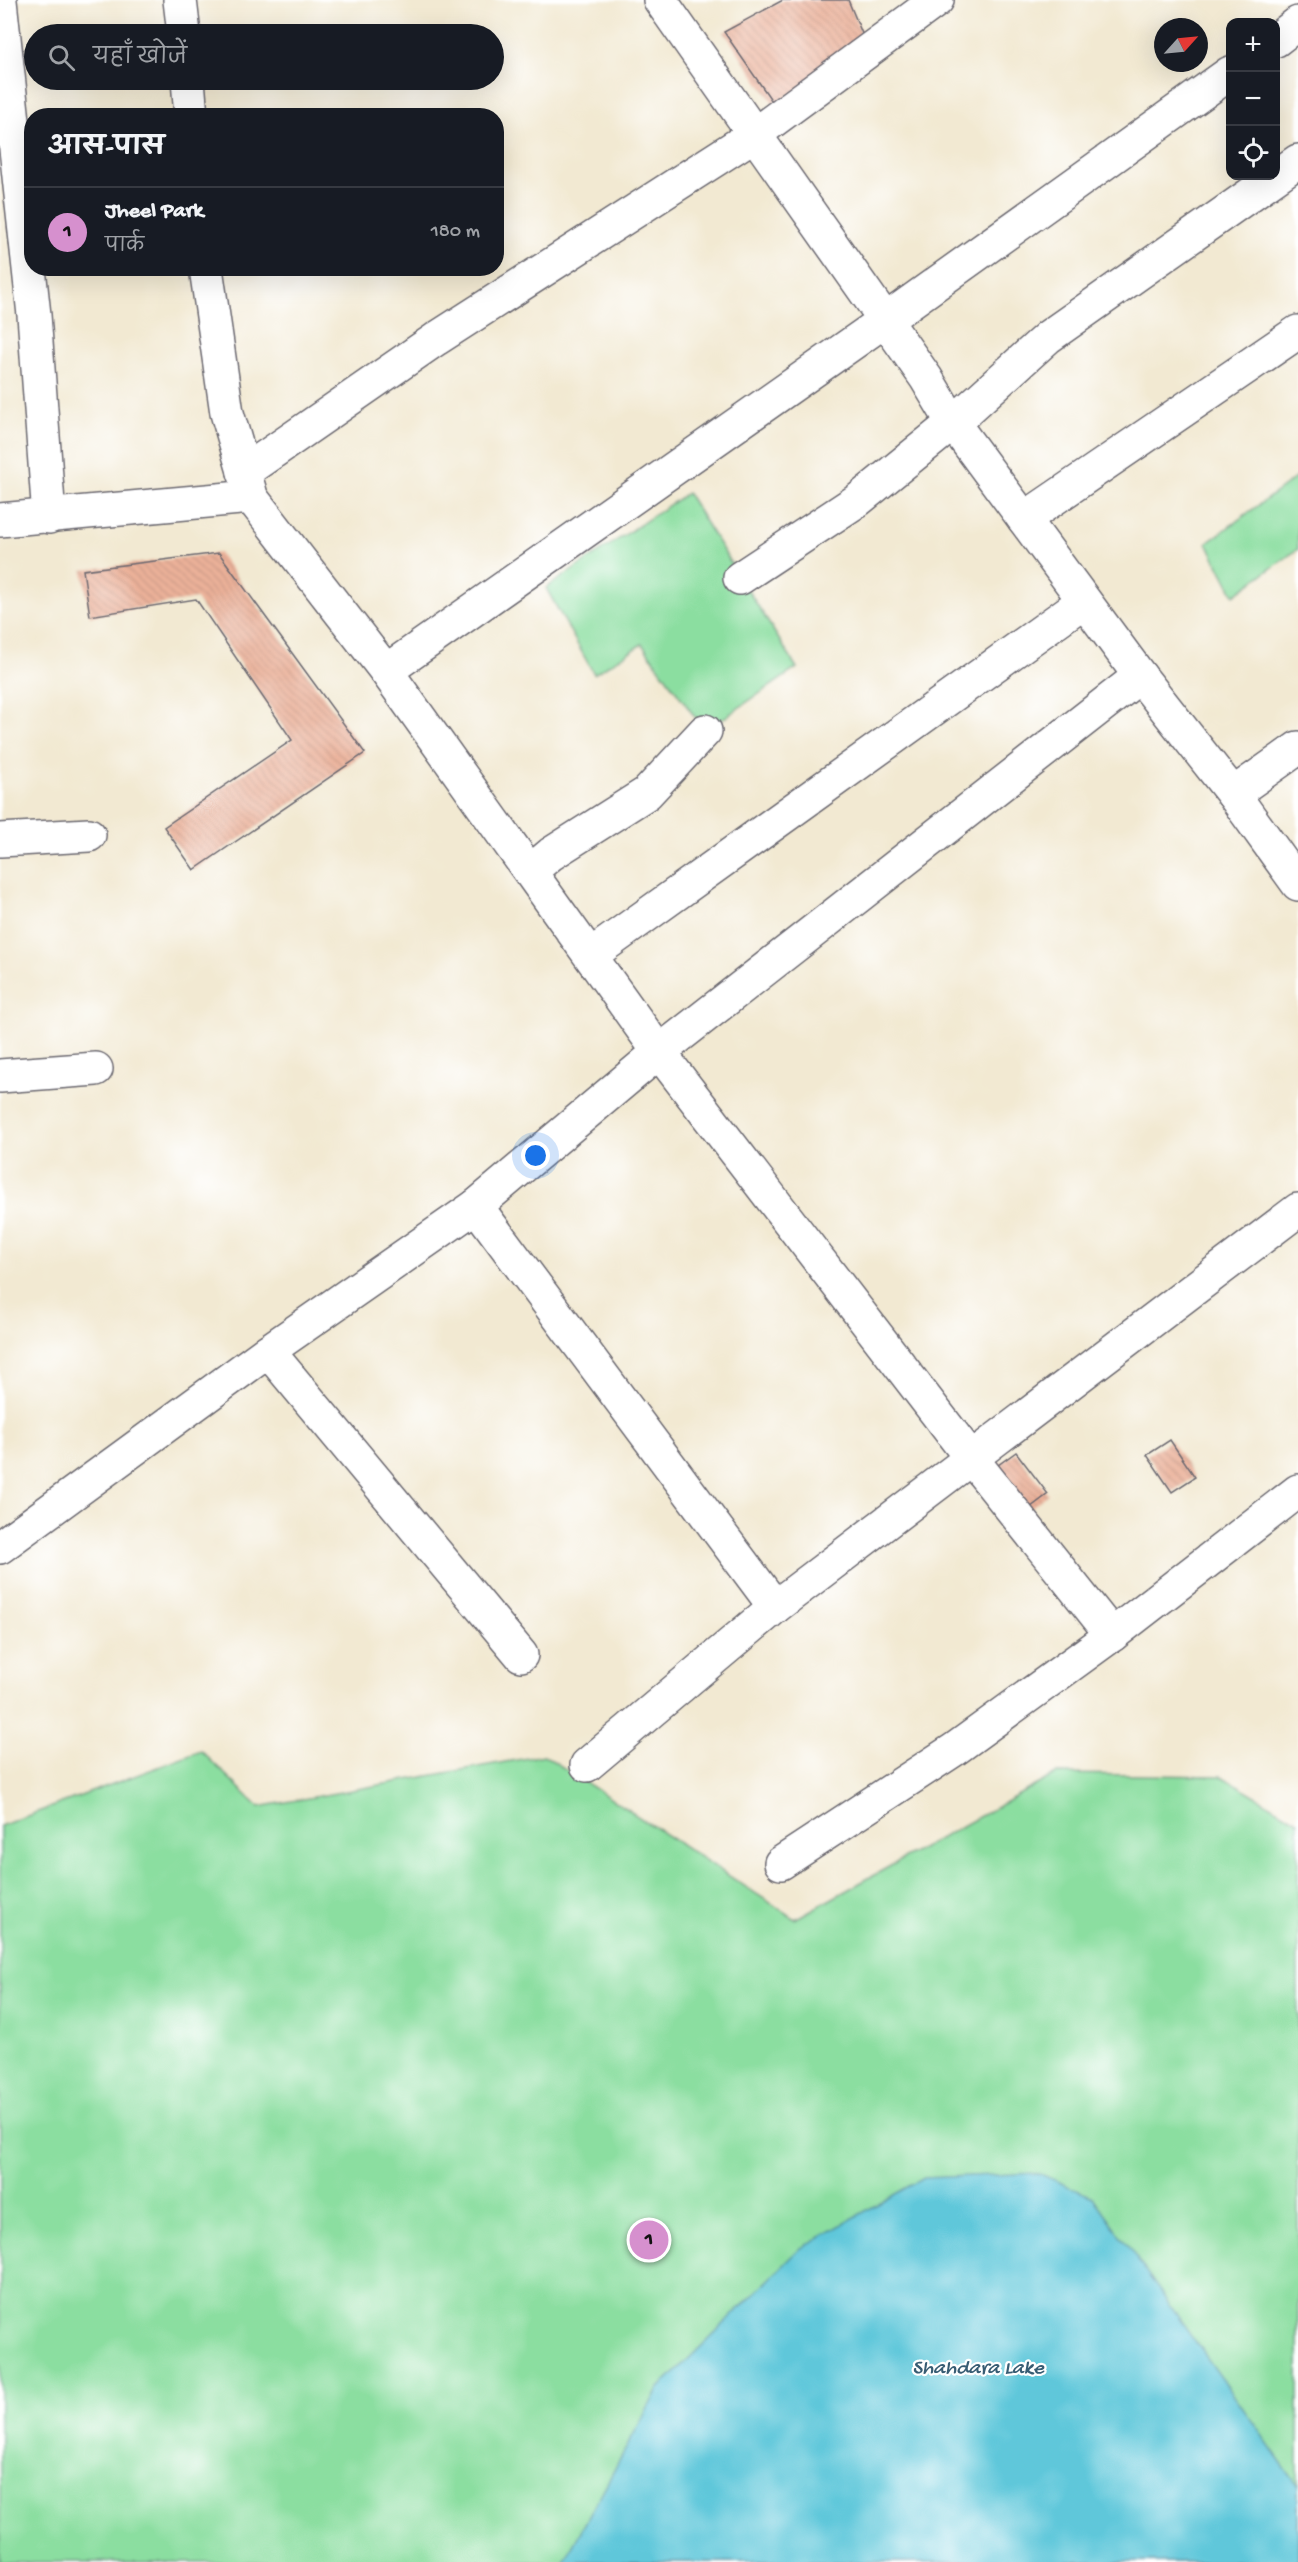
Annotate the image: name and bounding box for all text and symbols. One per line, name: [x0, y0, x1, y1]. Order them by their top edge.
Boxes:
north arrow: [1154, 18, 1208, 72]
map controls: [1226, 18, 1280, 180]
button: +: [1226, 18, 1280, 72]
search box: [24, 24, 504, 90]
icon: search: [45, 41, 78, 74]
text: यहाँ खोजें: [93, 46, 187, 72]
button: −: [1226, 72, 1280, 126]
button: locate: [1226, 126, 1280, 180]
text: आस-पास: [48, 134, 165, 165]
text: Jheel Park: [105, 199, 203, 225]
text: 1: [63, 221, 72, 244]
text: 180 m: [431, 221, 480, 244]
text: पार्क: [105, 236, 144, 259]
your location: [521, 1141, 550, 1170]
pin: 1: [630, 2218, 668, 2262]
water label: Shahdara Lake: [912, 2357, 1045, 2382]

